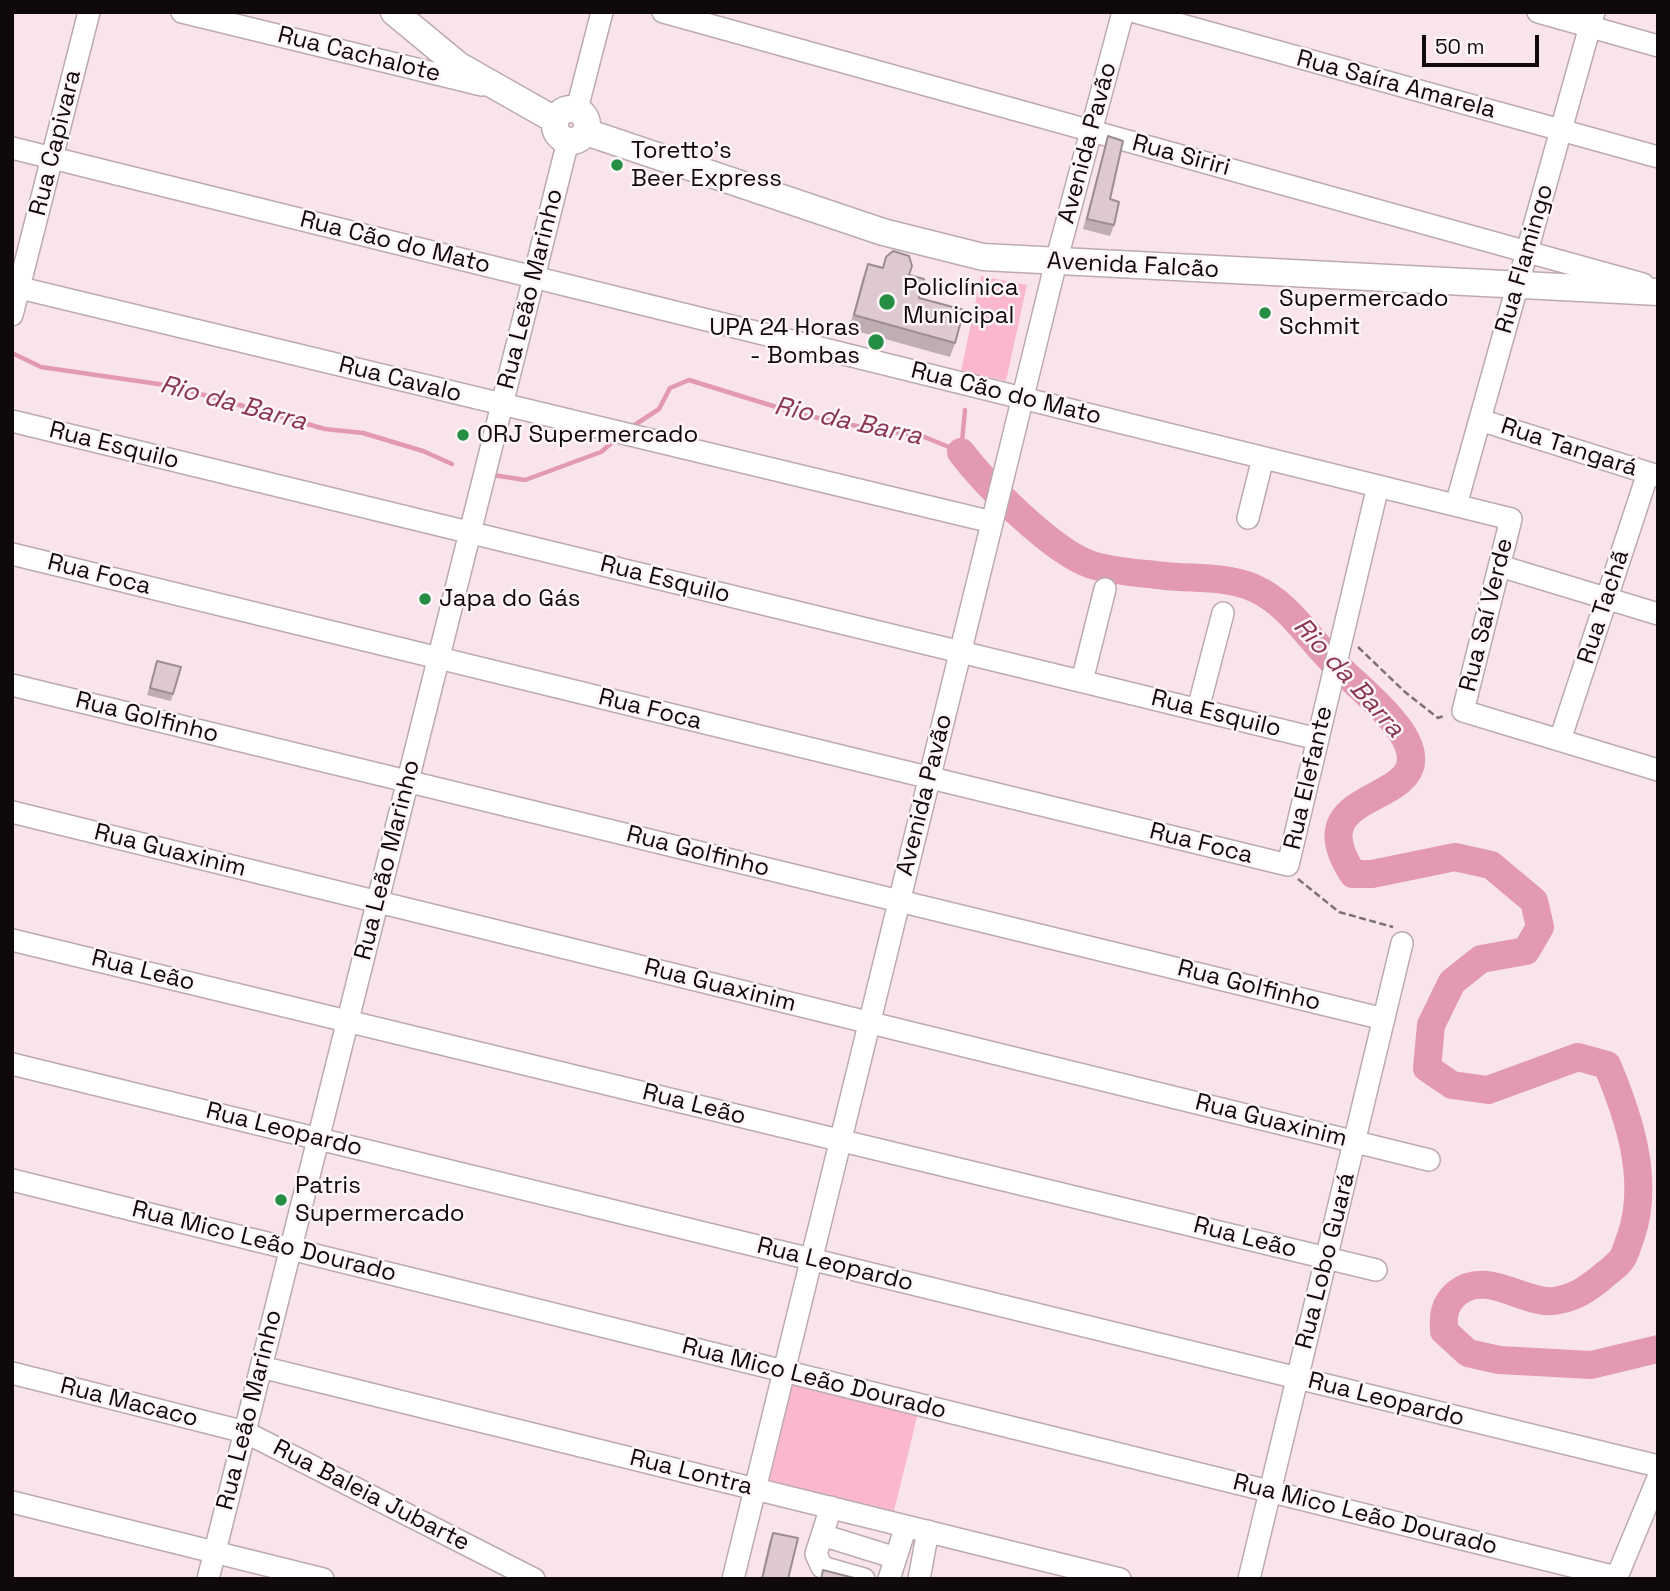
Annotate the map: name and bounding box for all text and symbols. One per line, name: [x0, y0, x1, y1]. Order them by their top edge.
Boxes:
street label: Rua Cachalote: [275, 21, 443, 89]
scale bar: [1425, 21, 1542, 65]
text: 50 m: [1435, 33, 1485, 60]
street label: Rua Saíra Amarela: [1293, 45, 1499, 125]
street label: Avenida Pavão: [1053, 59, 1123, 227]
street label: Rua Capivara: [24, 67, 88, 219]
street label: Rua Siriri: [1129, 129, 1233, 183]
place label: Toretto's Beer Express: [631, 137, 782, 193]
marker: Toretto's Beer Express: [609, 157, 625, 173]
street label: Rua Flamingo: [1490, 181, 1560, 337]
street label: Rua Leão Marinho: [492, 186, 570, 392]
street label: Rua Cão do Mato: [297, 205, 493, 281]
street label: Avenida Falcão: [1046, 247, 1220, 285]
place label: Policlínica Municipal: [903, 274, 1018, 330]
place label: Supermercado Schmit: [1279, 285, 1449, 341]
marker: Policlínica Municipal: [877, 292, 897, 312]
marker: Supermercado Schmit: [1257, 305, 1273, 321]
place label: UPA 24 Horas - Bombas: [709, 314, 860, 370]
marker: UPA 24 Horas - Bombas: [866, 332, 886, 352]
street label: Rua Cavalo: [336, 351, 464, 409]
street label: Rua Cão do Mato: [908, 356, 1104, 432]
water label: Rio da Barra: [156, 370, 310, 438]
water label: Rio da Barra: [771, 391, 925, 453]
street label: Rua Tangará: [1497, 412, 1641, 484]
street label: Rua Esquilo: [46, 416, 182, 476]
place label: ORJ Supermercado: [477, 421, 698, 449]
marker: ORJ Supermercado: [455, 427, 471, 443]
street label: Rua Saí Verde: [1454, 535, 1520, 695]
street label: Rua Tachã: [1572, 546, 1636, 668]
street label: Rua Foca: [44, 548, 154, 602]
street label: Rua Esquilo: [597, 550, 733, 610]
place label: Japa do Gás: [439, 585, 581, 613]
marker: Japa do Gás: [417, 591, 433, 607]
water label: Rio da Barra: [1286, 612, 1410, 744]
street label: Rua Foca: [595, 683, 705, 737]
street label: Rua Esquilo: [1148, 684, 1284, 744]
street label: Rua Golfinho: [72, 686, 222, 750]
street label: Rua Elefante: [1279, 703, 1339, 853]
street label: Avenida Pavão: [891, 711, 959, 879]
street label: Rua Leão Marinho: [349, 757, 427, 963]
street label: Rua Foca: [1146, 817, 1256, 871]
street label: Rua Guaxinim: [91, 818, 249, 884]
street label: Rua Golfinho: [623, 820, 773, 884]
street label: Rua Leão: [88, 944, 198, 998]
street label: Rua Guaxinim: [641, 953, 799, 1019]
street label: Rua Golfinho: [1174, 954, 1324, 1018]
street label: Rua Leão: [639, 1078, 749, 1132]
street label: Rua Guaxinim: [1192, 1088, 1350, 1154]
street label: Rua Leopardo: [203, 1097, 365, 1163]
street label: Rua Lobo Guará: [1290, 1170, 1362, 1352]
place label: Patris Supermercado: [295, 1172, 465, 1228]
marker: Patris Supermercado: [273, 1192, 289, 1208]
street label: Rua Mico Leão Dourado: [129, 1195, 399, 1289]
street label: Rua Leão: [1190, 1211, 1300, 1265]
street label: Rua Leopardo: [754, 1232, 916, 1298]
street label: Rua Leão Marinho: [211, 1307, 289, 1513]
street label: Rua Mico Leão Dourado: [679, 1332, 949, 1426]
street label: Rua Leopardo: [1305, 1367, 1467, 1433]
street label: Rua Macaco: [57, 1372, 201, 1434]
street label: Rua Baleia Jubarte: [268, 1434, 474, 1558]
street label: Rua Lontra: [627, 1444, 755, 1502]
street label: Rua Mico Leão Dourado: [1230, 1468, 1500, 1562]

